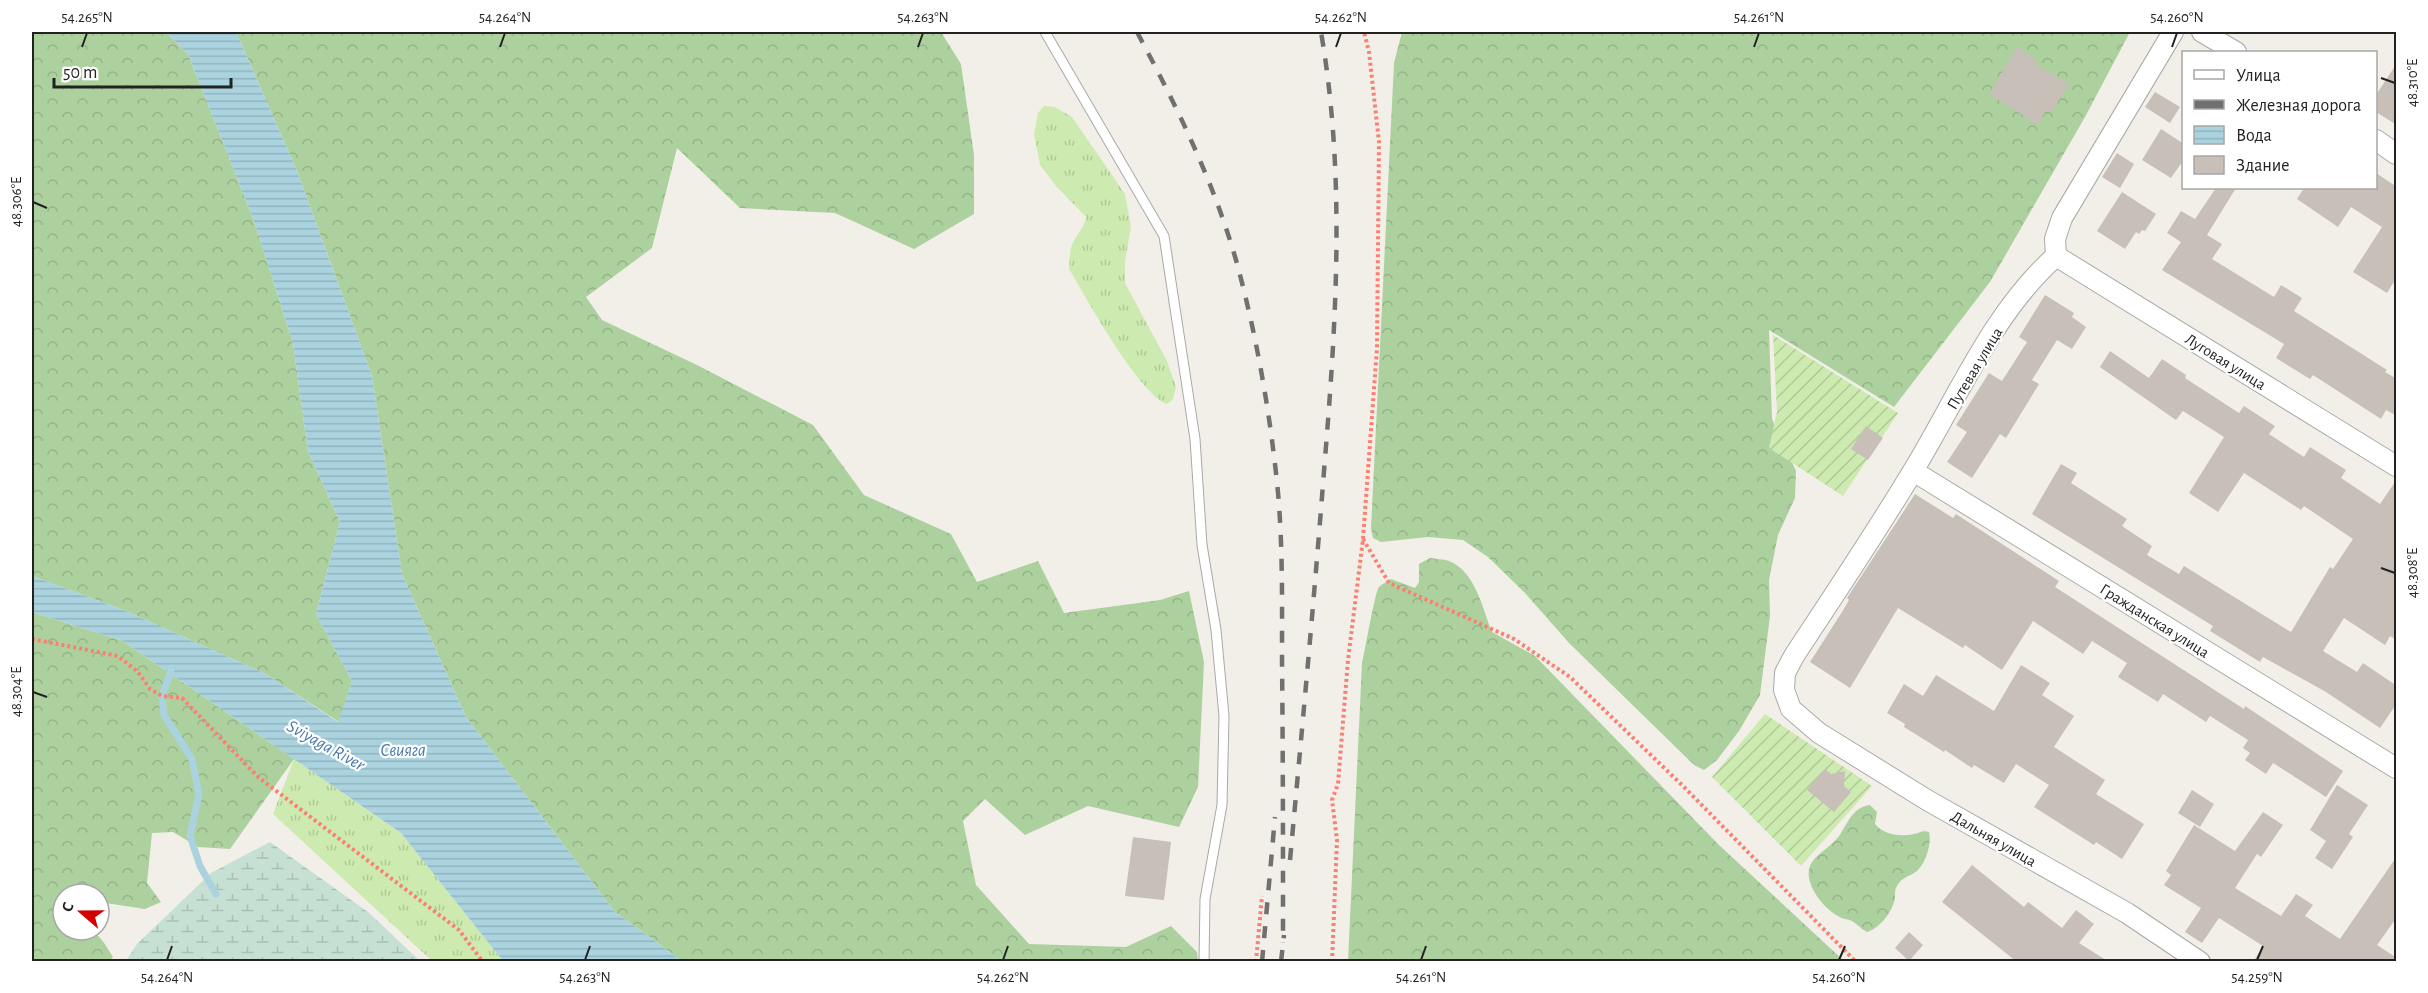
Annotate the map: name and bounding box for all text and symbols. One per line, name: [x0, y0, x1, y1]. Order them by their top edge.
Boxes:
text: 54.265°N: [61, 10, 113, 25]
text: 54.264°N: [479, 10, 531, 25]
text: 54.263°N: [897, 10, 949, 25]
text: 54.262°N: [1315, 10, 1367, 25]
text: 54.261°N: [1734, 10, 1784, 25]
text: 54.260°N: [2150, 10, 2204, 25]
scale bar: [54, 51, 231, 89]
legend: [2182, 51, 2377, 189]
text: 48.310°E: [2405, 59, 2420, 107]
text: 50 m: [63, 64, 97, 82]
text: Улица: [2236, 67, 2281, 85]
text: Железная дорога: [2236, 97, 2361, 115]
text: Вода: [2236, 127, 2272, 145]
text: Здание: [2236, 157, 2290, 175]
text: 48.306°E: [9, 177, 24, 227]
street label: Путевая улица: [1944, 325, 2006, 413]
street label: Луговая улица: [2182, 331, 2268, 394]
text: 48.308°E: [2405, 548, 2420, 598]
street label: Гражданская улица: [2097, 581, 2212, 662]
text: 48.304°E: [9, 667, 24, 717]
water label: Sviyaga River: [284, 717, 368, 775]
water label: Свияга: [380, 742, 426, 760]
street label: Дальняя улица: [1948, 808, 2039, 871]
north arrow: [51, 882, 111, 942]
text: С: [59, 900, 77, 914]
text: 54.264°N: [141, 970, 193, 985]
text: 54.263°N: [559, 970, 611, 985]
text: 54.262°N: [977, 970, 1029, 985]
text: 54.261°N: [1396, 970, 1446, 985]
text: 54.260°N: [1812, 970, 1866, 985]
text: 54.259°N: [2231, 970, 2283, 985]

